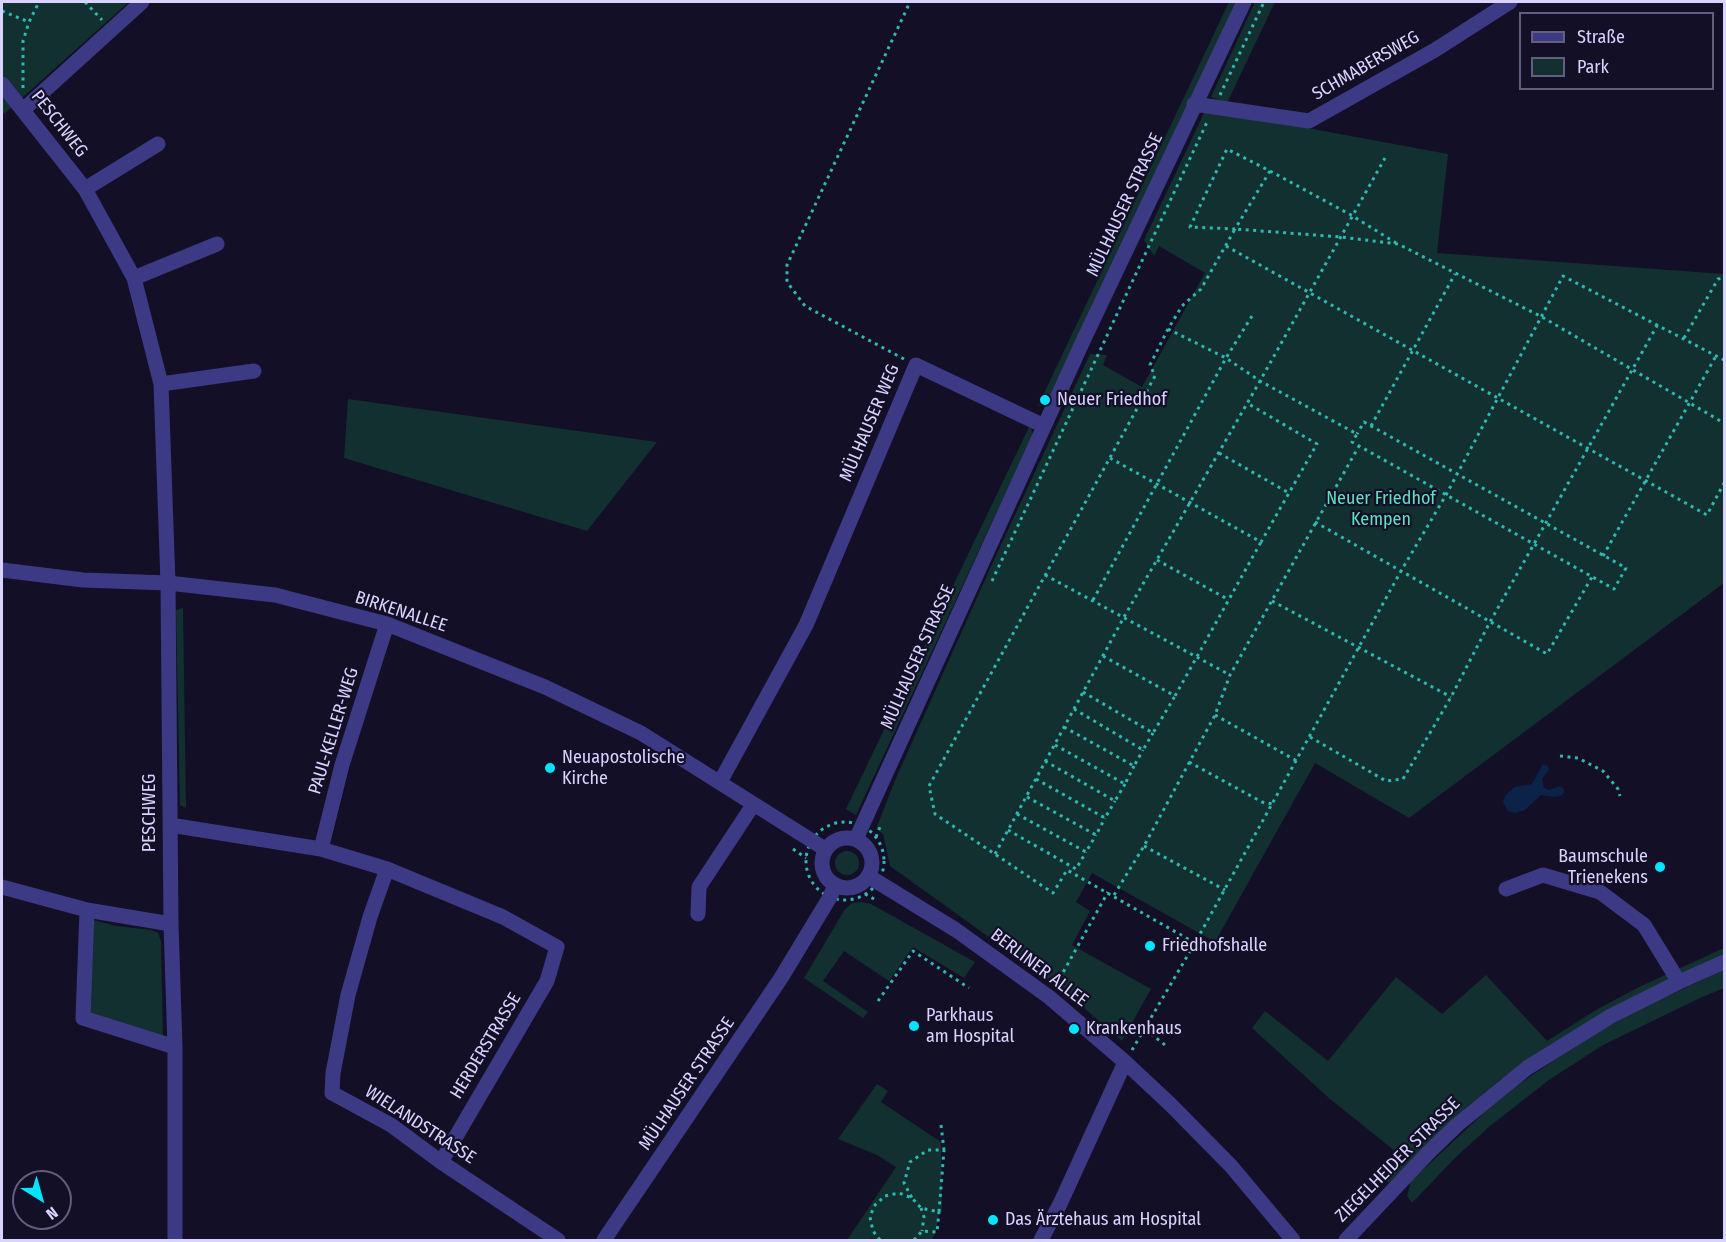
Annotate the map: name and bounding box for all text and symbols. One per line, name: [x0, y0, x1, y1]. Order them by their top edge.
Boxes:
legend: [1519, 12, 1714, 90]
text: Straße: [1577, 26, 1625, 48]
street label: SCHMABERSWEG: [1309, 27, 1423, 105]
text: Park: [1577, 56, 1609, 78]
street label: PESCHWEG: [26, 86, 92, 162]
street label: MÜLHAUSER STRASSE: [1082, 130, 1168, 280]
street label: MÜLHAUSER WEG: [836, 361, 904, 485]
place label: Neuer Friedhof: [1057, 389, 1167, 411]
marker: Neuer Friedhof: [1038, 393, 1052, 407]
park label: Neuer Friedhof Kempen: [1326, 488, 1436, 530]
street label: MÜLHAUSER STRASSE: [876, 582, 960, 732]
street label: BIRKENALLEE: [352, 587, 450, 637]
street label: PAUL-KELLER-WEG: [304, 665, 364, 797]
place label: Neuapostolische Kirche: [562, 747, 685, 789]
marker: Neuapostolische Kirche: [543, 761, 557, 775]
street label: PESCHWEG: [139, 774, 161, 852]
place label: Baumschule Trienekens: [1558, 846, 1648, 888]
marker: Baumschule Trienekens: [1653, 860, 1667, 874]
street label: BERLINER ALLEE: [986, 924, 1092, 1012]
place label: Friedhofshalle: [1162, 935, 1267, 957]
marker: Friedhofshalle: [1143, 939, 1157, 953]
street label: HERDERSTRASSE: [446, 989, 526, 1103]
place label: Parkhaus am Hospital: [926, 1005, 1014, 1048]
street label: MÜLHAUSER STRASSE: [635, 1013, 739, 1155]
place label: Krankenhaus: [1086, 1018, 1182, 1040]
marker: Parkhaus am Hospital: [907, 1019, 921, 1033]
marker: Krankenhaus: [1067, 1022, 1081, 1036]
street label: WIELANDSTRASSE: [361, 1081, 479, 1169]
street label: ZIEGELHEIDER STRASSE: [1331, 1093, 1465, 1227]
north arrow: [12, 1170, 72, 1230]
text: N: [42, 1203, 61, 1224]
place label: Das Ärztehaus am Hospital: [1005, 1209, 1201, 1231]
marker: Das Ärztehaus am Hospital: [986, 1213, 1000, 1227]

